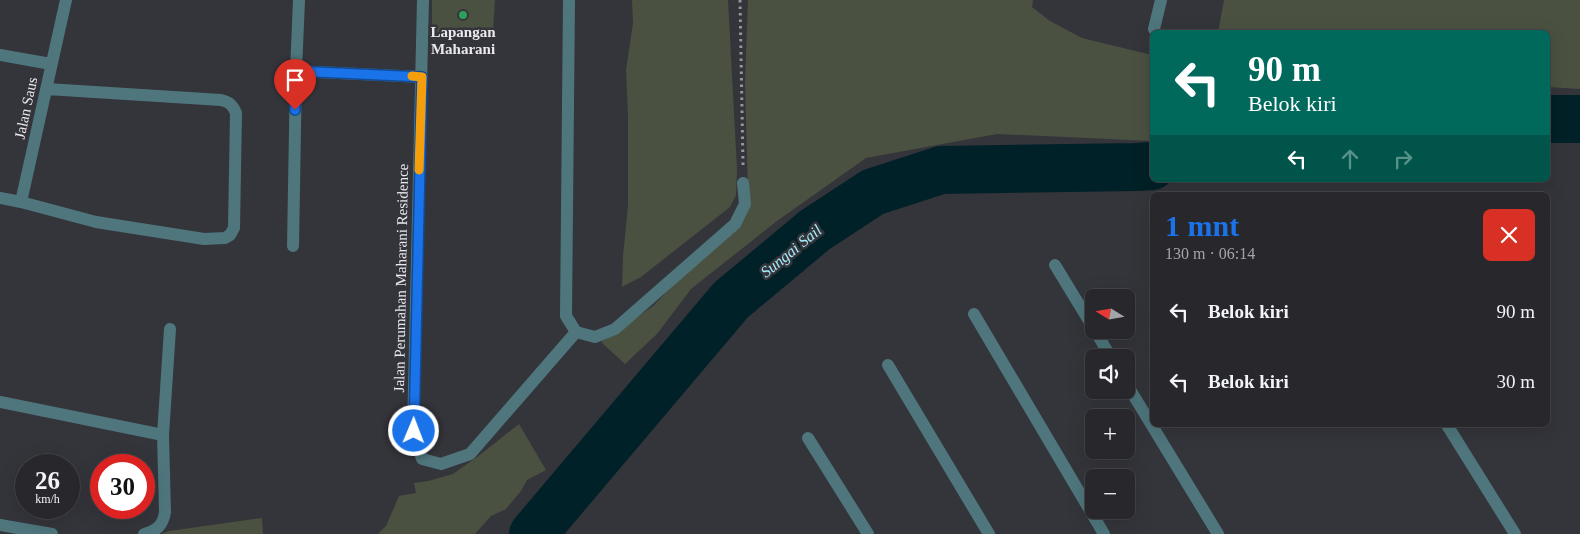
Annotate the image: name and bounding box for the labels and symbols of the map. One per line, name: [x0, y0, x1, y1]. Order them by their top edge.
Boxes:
marker: Lapangan Maharani: [457, 9, 469, 21]
place label: Lapangan Maharani: [430, 24, 496, 57]
pin: [274, 59, 316, 110]
street label: Jalan Saus: [12, 75, 40, 140]
street label: Jalan Perumahan Maharani Residence: [391, 163, 411, 392]
water label: Sungai Sail: [757, 221, 826, 281]
north arrow: [1085, 289, 1135, 339]
position arrow: [387, 404, 439, 456]
speed limit sign: 30: [90, 454, 155, 519]

